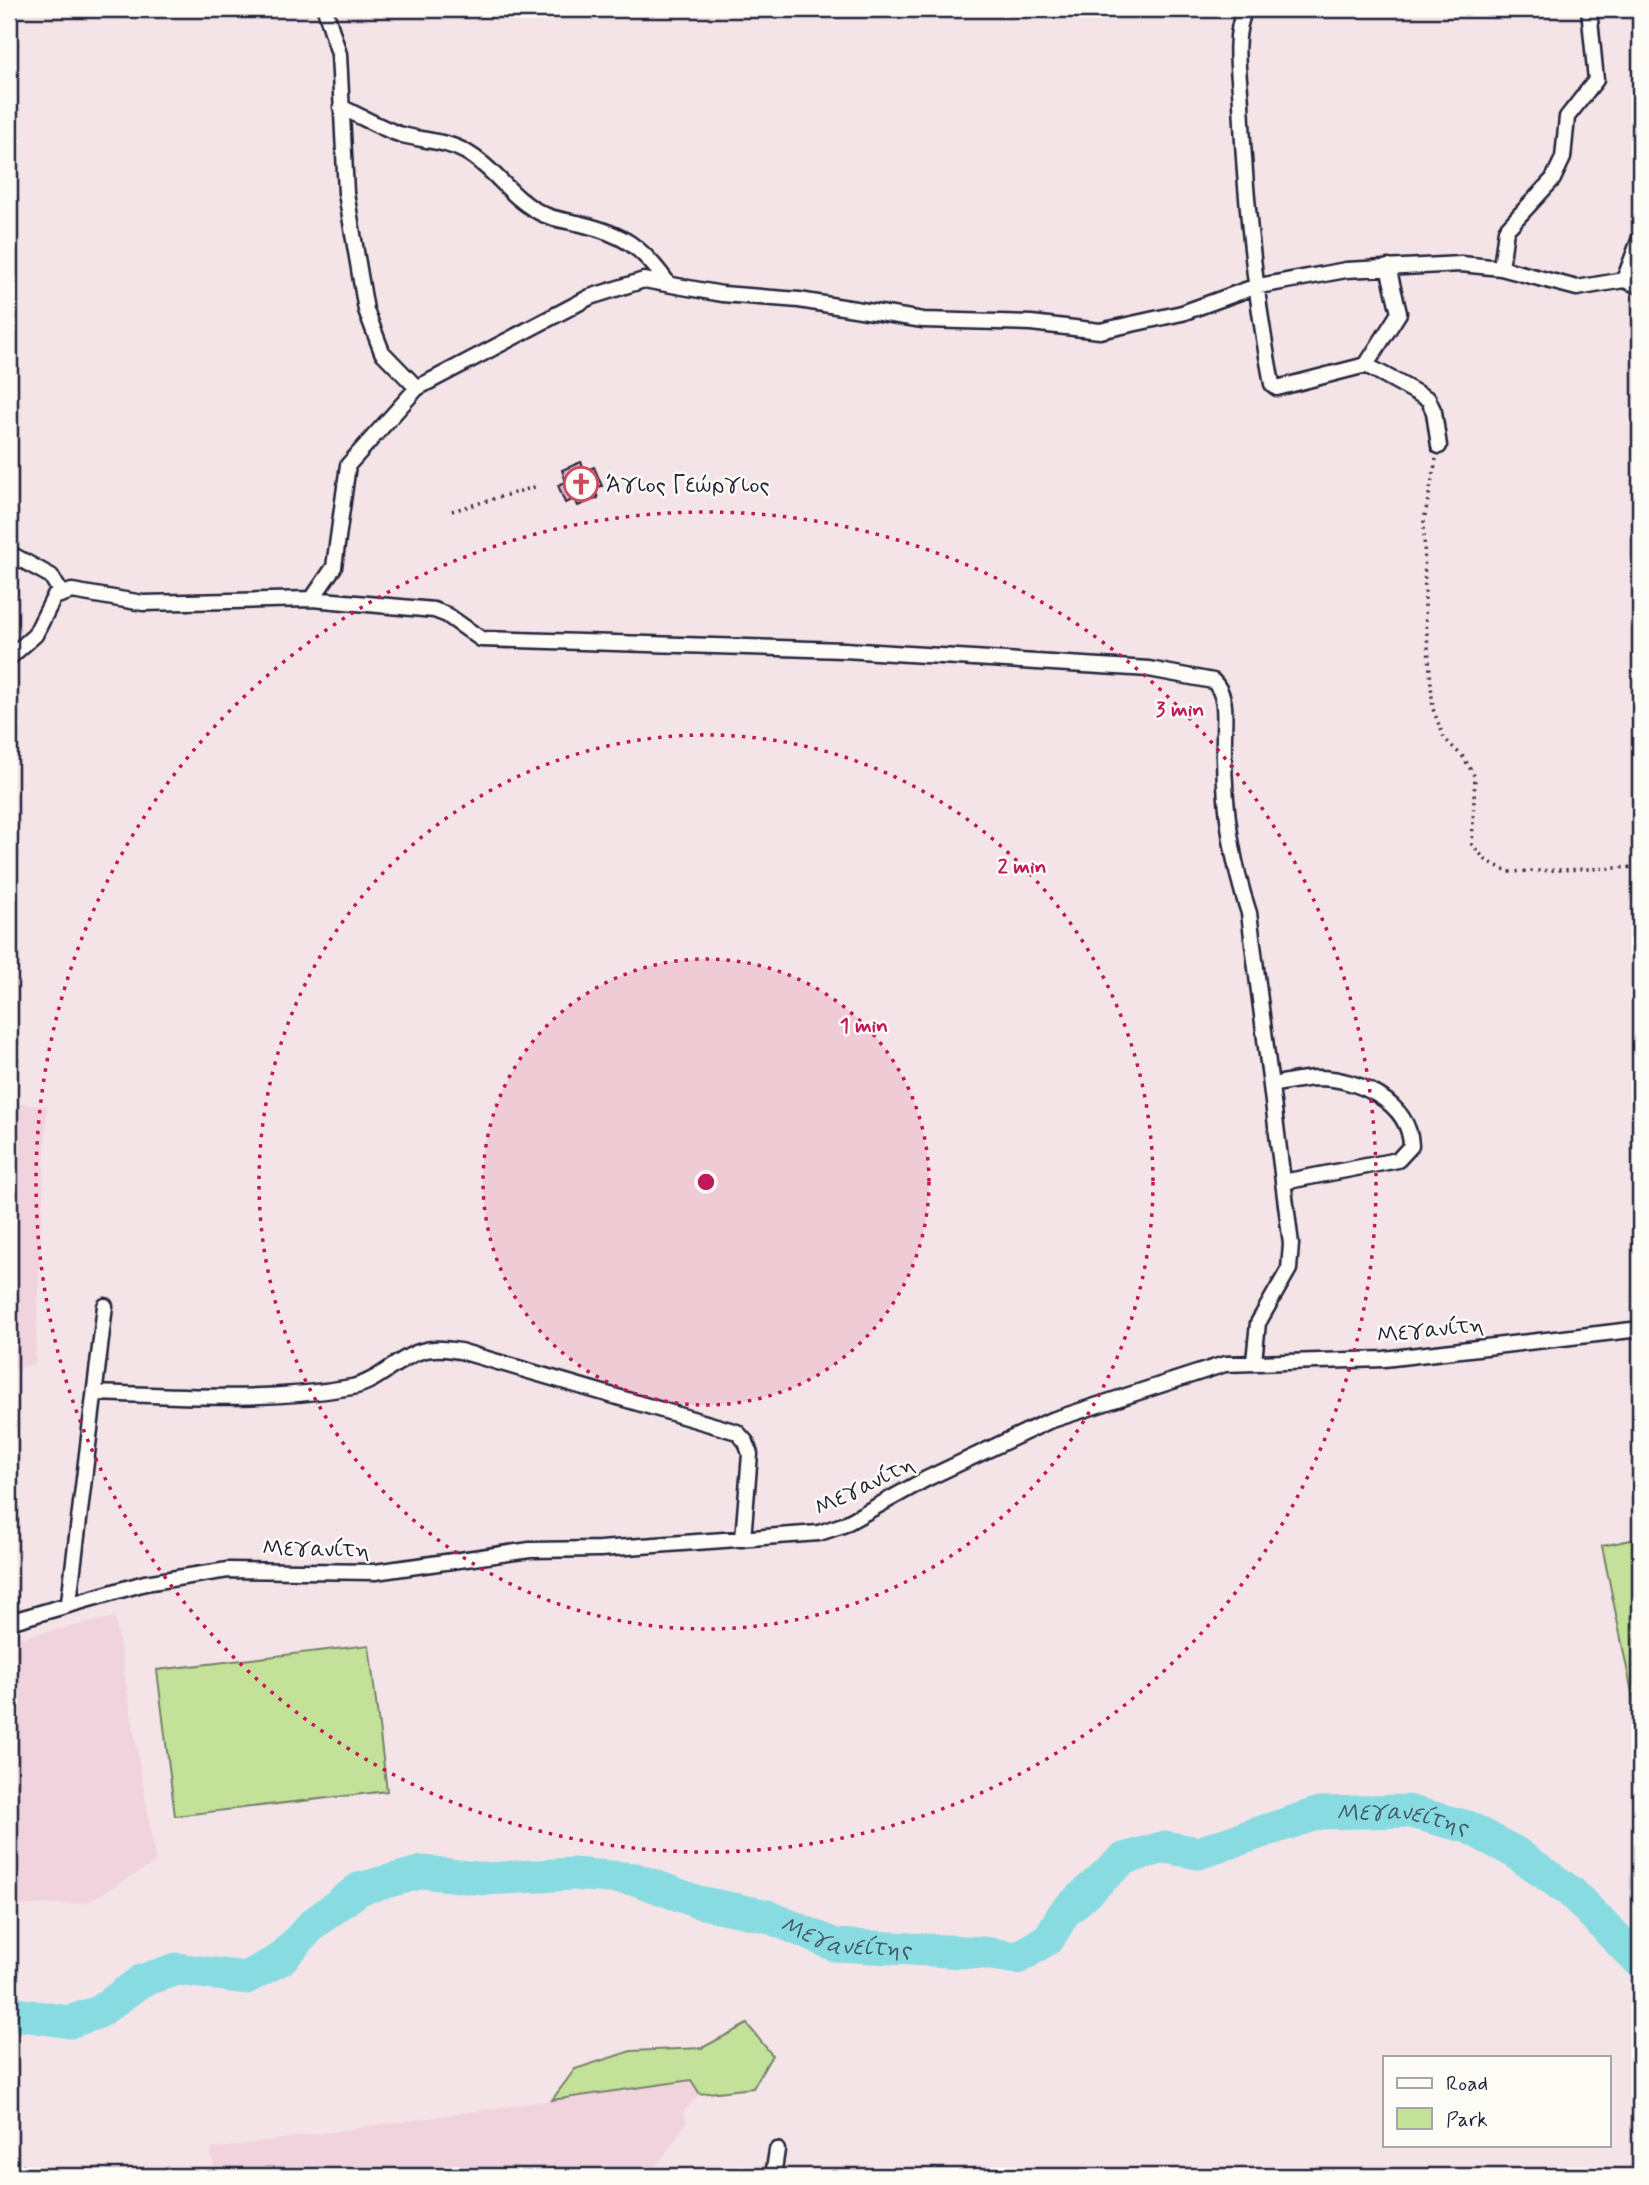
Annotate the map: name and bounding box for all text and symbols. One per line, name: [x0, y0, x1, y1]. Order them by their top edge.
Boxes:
church icon: Άγιος Γεώργιος: [562, 465, 600, 503]
place label: Άγιος Γεώργιος: [606, 471, 770, 501]
text: 3 min: [1156, 696, 1204, 724]
text: 2 min: [997, 853, 1047, 881]
text: 1 min: [840, 1012, 888, 1040]
centre of rings: [694, 1170, 718, 1194]
street label: Μεγανίτη: [1375, 1310, 1485, 1352]
street label: Μεγανίτη: [810, 1450, 920, 1524]
street label: Μεγανίτη: [262, 1534, 370, 1566]
water label: Μεγανείτης: [1336, 1797, 1473, 1844]
water label: Μεγανείτης: [775, 1910, 913, 1966]
legend: [1383, 2056, 1610, 2146]
text: Road: [1446, 2070, 1488, 2098]
text: Park: [1446, 2106, 1488, 2134]

